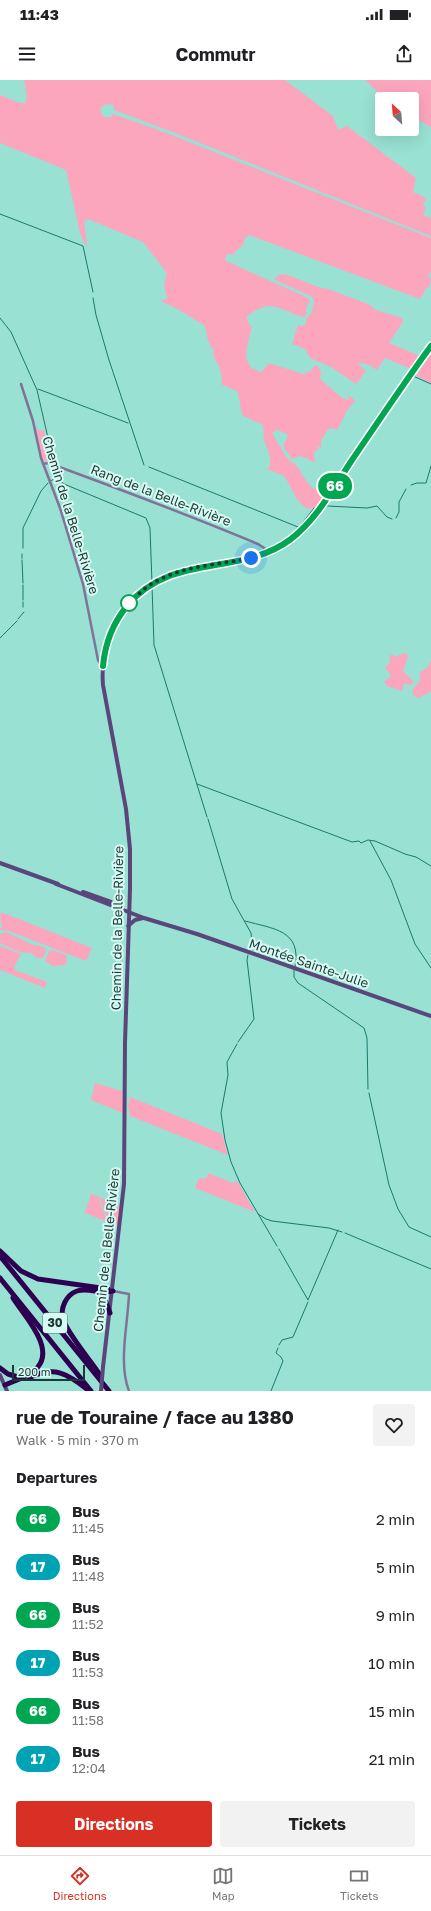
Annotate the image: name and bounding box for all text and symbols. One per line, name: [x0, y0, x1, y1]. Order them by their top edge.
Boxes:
text: 11:43: [20, 5, 59, 23]
icon: menu: [16, 43, 38, 65]
text: Commutr: [175, 43, 256, 65]
icon: share: [393, 43, 415, 65]
north arrow: [375, 92, 419, 136]
map controls: [375, 92, 419, 136]
street label: Chemin de la Belle-Rivière: [39, 434, 103, 596]
street label: Rang de la Belle-Rivière: [89, 461, 233, 529]
line badge: 66: [317, 473, 353, 499]
text: 66: [326, 477, 344, 494]
your location: [241, 548, 261, 568]
unlabelled marker: [120, 594, 138, 612]
street label: Chemin de la Belle-Rivière: [108, 846, 126, 1010]
street label: Montée Sainte-Julie: [247, 935, 371, 991]
street label: Chemin de la Belle-Rivière: [89, 1168, 123, 1332]
road number: 30: [43, 1313, 67, 1333]
scale bar: [12, 1363, 85, 1382]
text: 200 m: [18, 1365, 51, 1378]
button: heart: [373, 1404, 415, 1446]
text: rue de Touraine / face au 1380: [16, 1405, 294, 1428]
text: Walk · 5 min · 370 m: [16, 1432, 139, 1448]
text: Departures: [16, 1468, 97, 1486]
text: Bus: [72, 1502, 100, 1520]
text: 66: [29, 1510, 47, 1527]
text: 2 min: [376, 1510, 415, 1528]
text: 11:45: [72, 1520, 104, 1536]
text: Bus: [72, 1550, 100, 1568]
text: 17: [31, 1558, 45, 1575]
text: 5 min: [376, 1558, 415, 1576]
text: 11:48: [72, 1568, 104, 1584]
text: Bus: [72, 1598, 100, 1616]
text: 66: [29, 1606, 47, 1623]
text: 9 min: [376, 1606, 415, 1624]
text: 11:52: [72, 1616, 104, 1632]
text: Bus: [72, 1646, 100, 1664]
text: 17: [31, 1654, 45, 1671]
text: 10 min: [368, 1654, 415, 1672]
text: 11:53: [72, 1664, 104, 1680]
text: Bus: [72, 1694, 100, 1712]
text: 66: [29, 1702, 47, 1719]
text: 15 min: [369, 1702, 415, 1720]
text: 11:58: [72, 1712, 104, 1728]
text: Bus: [72, 1742, 100, 1760]
text: 17: [31, 1750, 45, 1767]
text: 21 min: [369, 1750, 415, 1768]
text: 12:04: [72, 1760, 106, 1776]
button: Directions: [16, 1801, 212, 1847]
button: Tickets: [220, 1801, 415, 1847]
tab: Directions: [53, 1865, 106, 1902]
tab: Map: [212, 1865, 234, 1902]
tab: Tickets: [340, 1865, 378, 1902]

